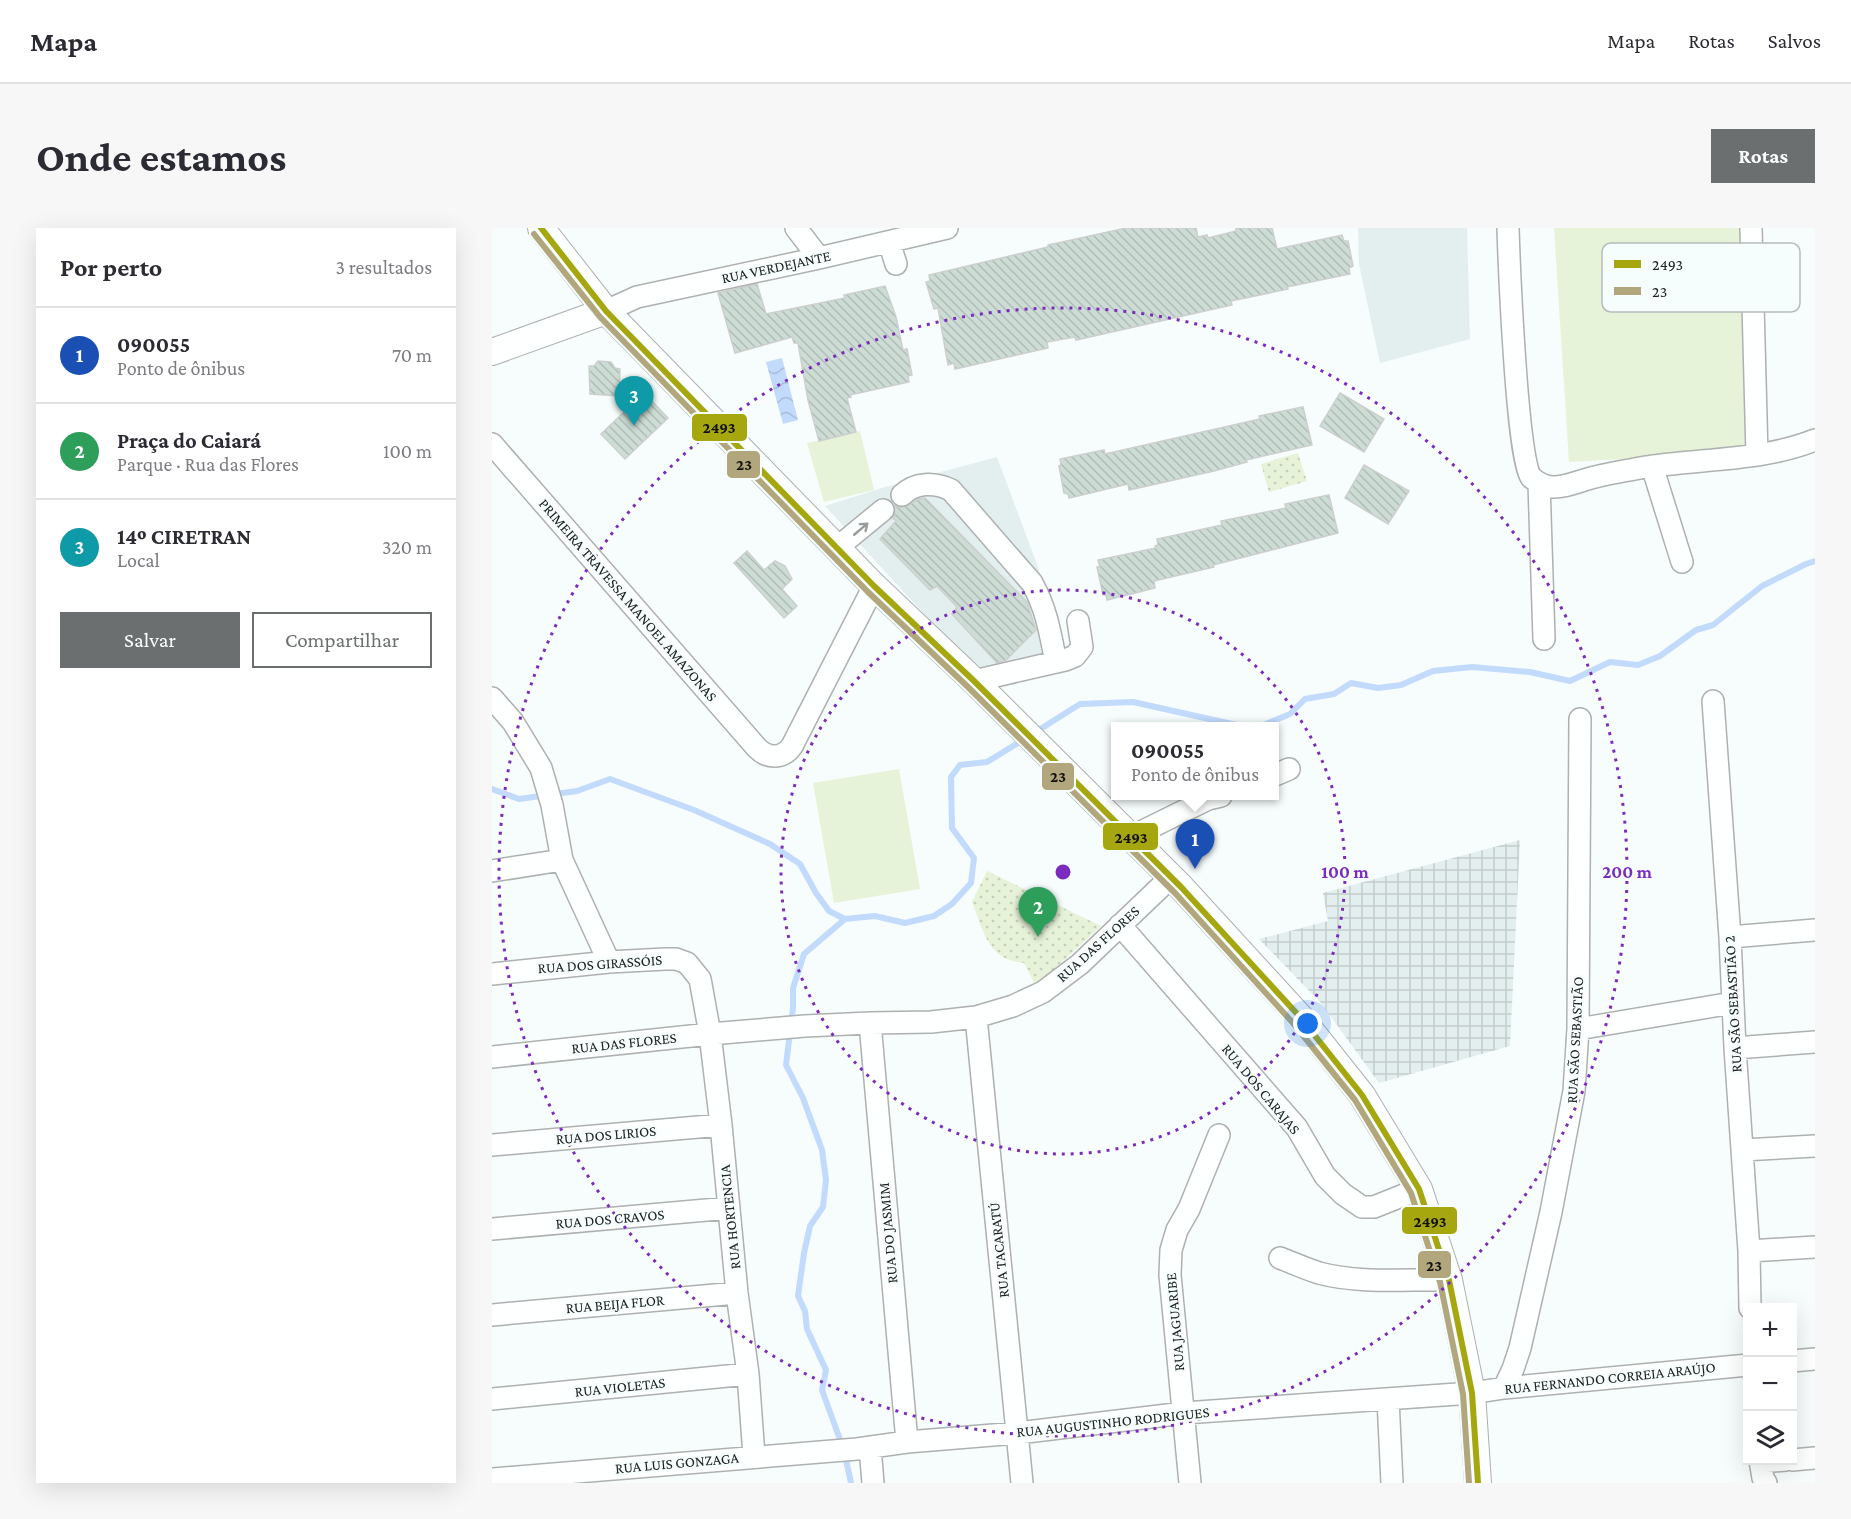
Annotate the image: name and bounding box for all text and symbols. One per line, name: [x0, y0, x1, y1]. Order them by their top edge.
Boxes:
text: Mapa: [30, 26, 97, 57]
text: Mapa: [1607, 29, 1655, 53]
text: Rotas: [1688, 29, 1735, 53]
text: Salvos: [1768, 29, 1821, 53]
button: Rotas: [1711, 129, 1815, 183]
text: Onde estamos: [36, 133, 286, 180]
legend: [1602, 243, 1800, 312]
street label: RUA VERDEJANTE: [720, 248, 832, 287]
text: Por perto: [60, 253, 162, 282]
text: 3 resultados: [335, 256, 432, 278]
text: 2493: [1652, 256, 1683, 273]
text: 23: [1652, 283, 1667, 300]
text: 090055: [117, 332, 190, 357]
text: 1: [76, 344, 83, 366]
text: 70 m: [392, 344, 432, 366]
text: Ponto de ônibus: [117, 357, 245, 379]
pin: 3: [614, 376, 654, 426]
line badge: 2493: [691, 413, 748, 442]
text: 2493: [702, 419, 736, 436]
text: Praça do Caiará: [117, 428, 261, 453]
text: 2: [74, 440, 85, 462]
text: 100 m: [383, 440, 432, 462]
line badge: 23: [726, 450, 761, 479]
text: Parque · Rua das Flores: [117, 453, 299, 475]
text: 23: [736, 456, 752, 473]
street label: PRIMEIRA TRAVESSA MANOEL AMAZONAS: [536, 496, 720, 704]
one-way arrow: [853, 522, 869, 535]
text: 14º CIRETRAN: [117, 524, 251, 549]
text: 3: [75, 536, 84, 558]
text: 320 m: [382, 536, 432, 558]
text: Local: [117, 549, 160, 571]
button: Salvar: [60, 612, 240, 668]
button: Compartilhar: [252, 612, 432, 668]
popup: [1111, 722, 1279, 800]
text: 090055: [1131, 738, 1204, 763]
line badge: 23: [1041, 762, 1075, 791]
text: Ponto de ônibus: [1131, 763, 1259, 785]
text: 23: [1050, 768, 1066, 785]
pin: 1: [1176, 820, 1214, 869]
line badge: 2493: [1102, 822, 1159, 851]
text: 2493: [1114, 829, 1148, 846]
centre of rings: [1053, 862, 1073, 882]
text: 100 m: [1321, 862, 1369, 882]
text: 200 m: [1602, 862, 1653, 882]
pin: 2: [1018, 888, 1058, 937]
street label: RUA DAS FLORES: [1053, 903, 1143, 985]
street label: RUA SÃO SEBASTIÃO 2: [1721, 935, 1745, 1073]
street label: RUA DOS GIRASSÓIS: [537, 952, 663, 976]
street label: RUA SÃO SEBASTIÃO: [1564, 976, 1586, 1104]
your location: [1293, 1009, 1322, 1038]
street label: RUA DAS FLORES: [571, 1030, 677, 1056]
street label: RUA DOS CARAJAS: [1218, 1041, 1303, 1138]
street label: RUA DOS LIRIOS: [555, 1123, 657, 1147]
street label: RUA HORTENCIA: [717, 1164, 743, 1270]
street label: RUA DO JASMIM: [876, 1182, 901, 1284]
street label: RUA TACARATÚ: [986, 1201, 1012, 1299]
street label: RUA DOS CRAVOS: [555, 1206, 665, 1232]
line badge: 2493: [1401, 1206, 1458, 1235]
text: 2493: [1413, 1213, 1447, 1230]
line badge: 23: [1417, 1250, 1452, 1279]
text: 23: [1426, 1257, 1442, 1274]
street label: RUA JAGUARIBE: [1163, 1272, 1188, 1372]
street label: RUA BEIJA FLOR: [565, 1292, 666, 1317]
map controls: [1743, 1303, 1797, 1465]
button: +: [1743, 1303, 1797, 1357]
button: −: [1743, 1357, 1797, 1411]
street label: RUA FERNANDO CORREIA ARAÚJO: [1504, 1359, 1717, 1398]
street label: RUA VIOLETAS: [574, 1374, 666, 1400]
street label: RUA AUGUSTINHO RODRIGUES: [1016, 1404, 1210, 1440]
button: layers: [1743, 1411, 1797, 1465]
street label: RUA LUIS GONZAGA: [614, 1450, 740, 1476]

